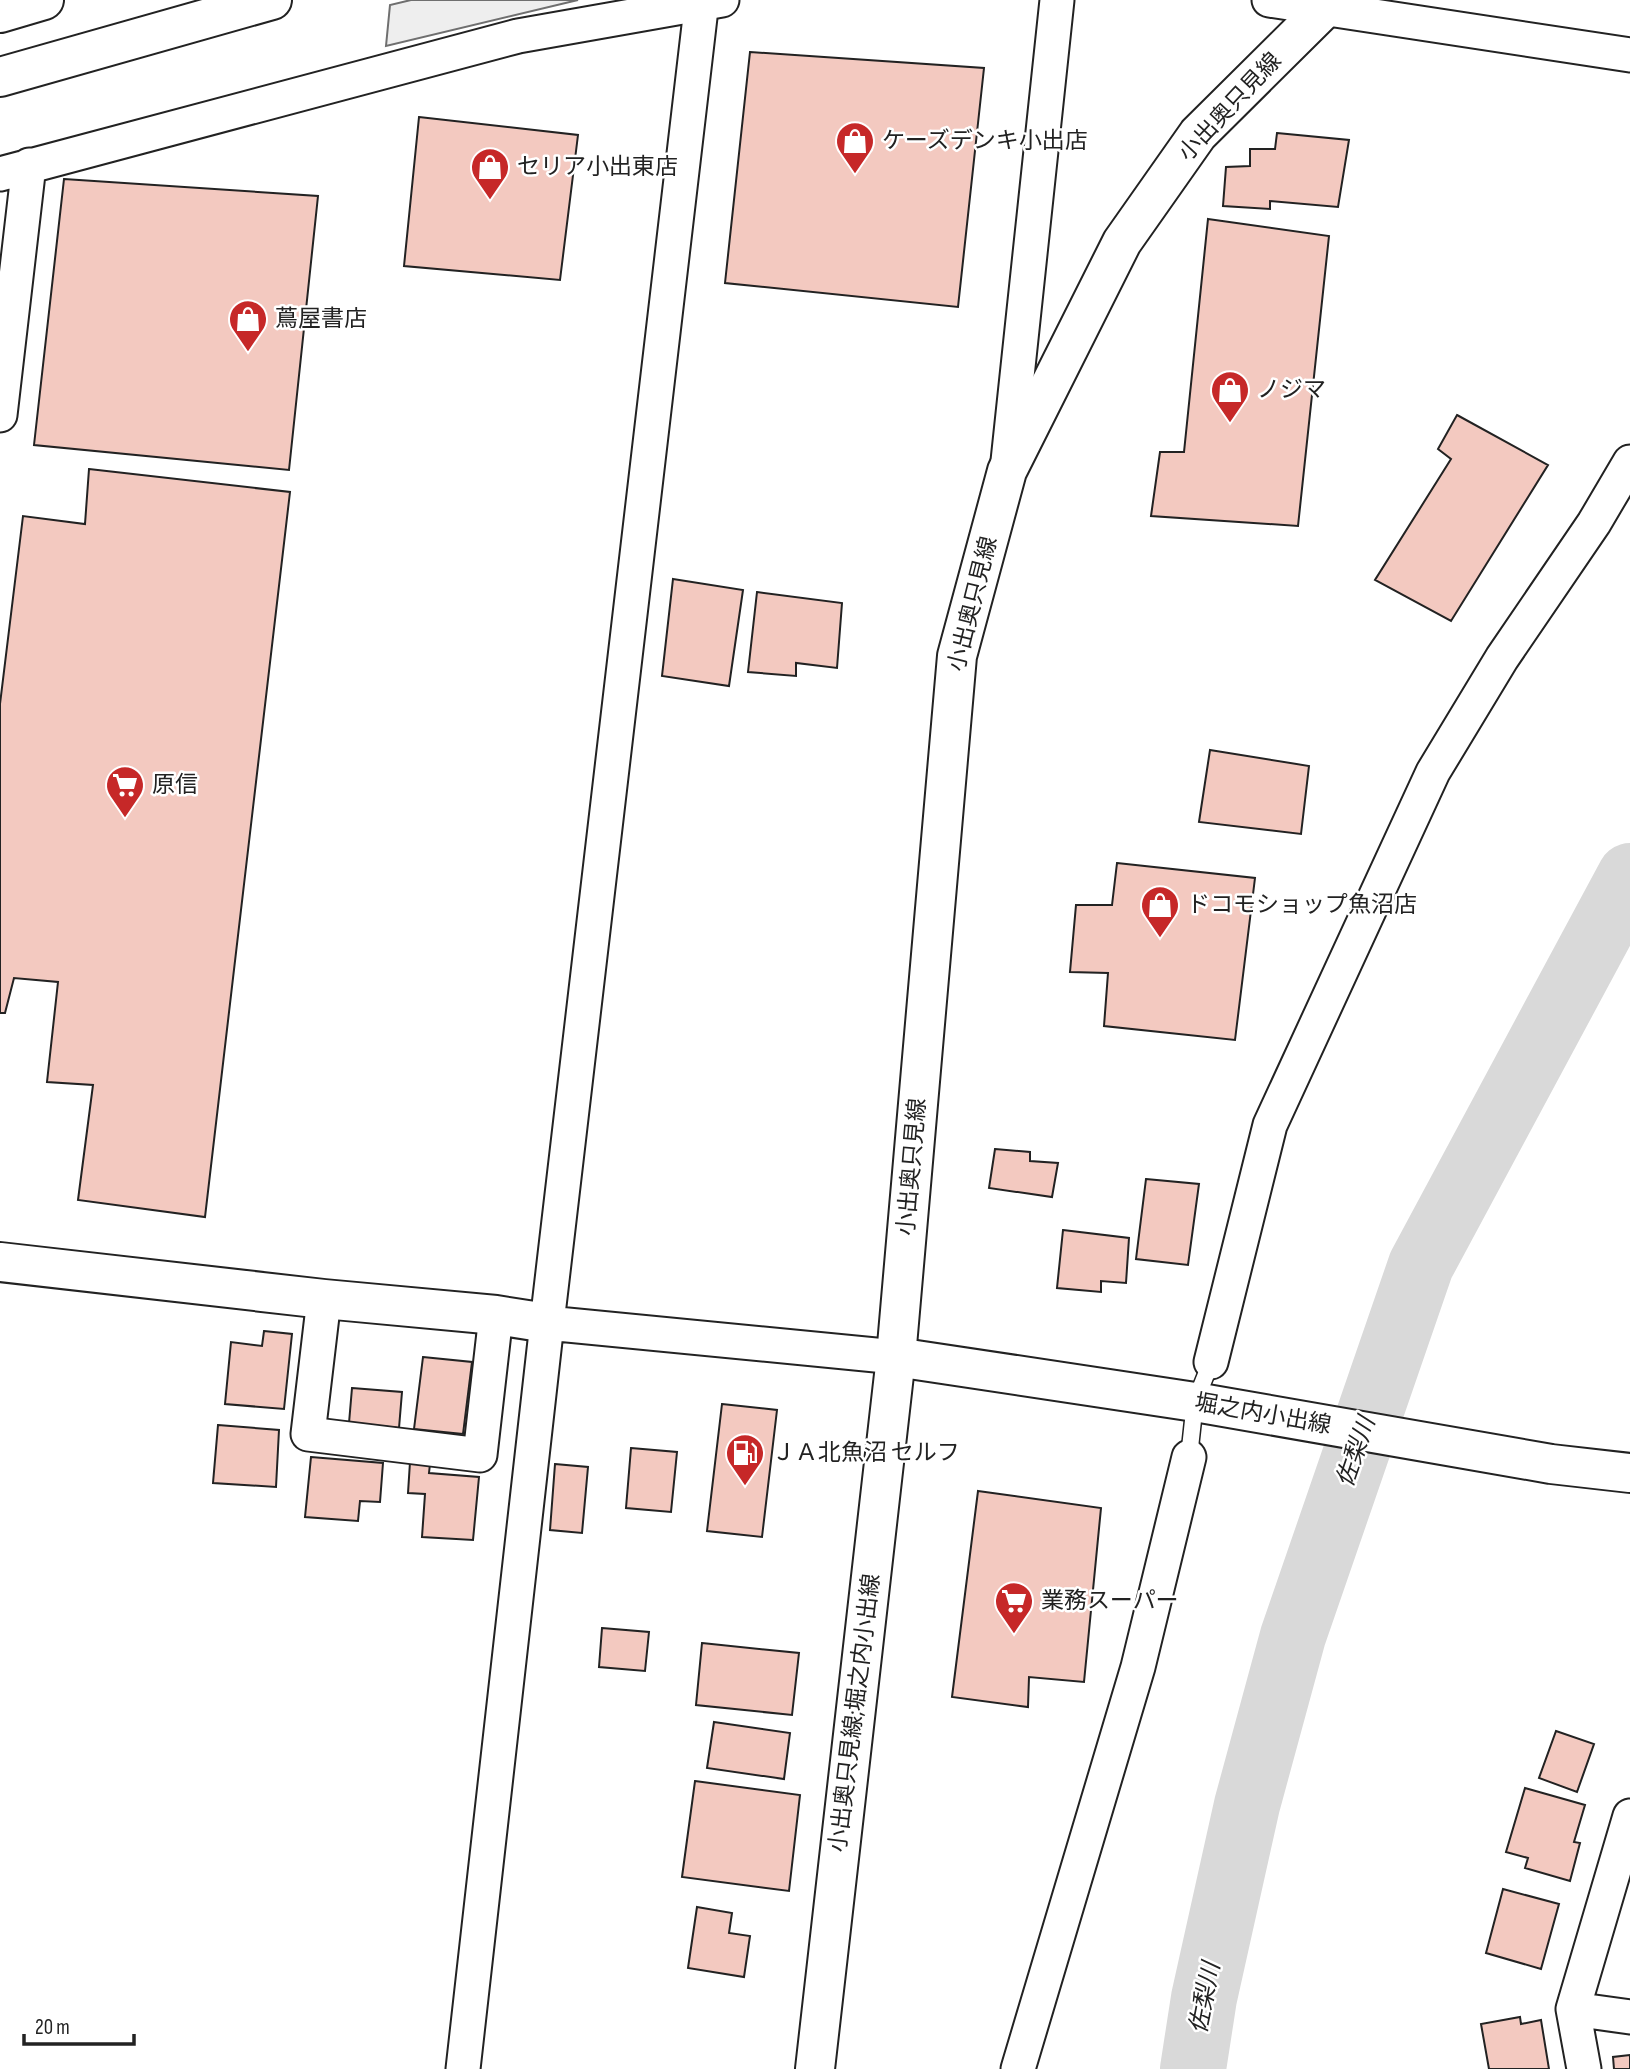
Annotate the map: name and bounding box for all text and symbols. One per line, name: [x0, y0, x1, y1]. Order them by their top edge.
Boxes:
street label: 小出奥只見線: [1173, 47, 1287, 167]
shop icon: ケーズデンキ小出店: [834, 120, 876, 175]
place label: ケーズデンキ小出店: [882, 127, 1088, 155]
shop icon: セリア小出東店: [469, 146, 511, 201]
place label: セリア小出東店: [517, 153, 678, 181]
shop icon: 蔦屋書店: [227, 298, 269, 353]
place label: 蔦屋書店: [275, 305, 367, 333]
shop icon: ノジマ: [1209, 369, 1251, 424]
place label: ノジマ: [1257, 376, 1326, 404]
street label: 小出奥只見線: [943, 534, 1003, 674]
supermarket icon: 原信: [104, 764, 146, 819]
place label: 原信: [152, 771, 198, 799]
shop icon: ドコモショップ魚沼店: [1139, 884, 1181, 939]
place label: ドコモショップ魚沼店: [1187, 891, 1417, 919]
street label: 小出奥只見線: [892, 1097, 932, 1237]
street label: 堀之内小出線: [1193, 1388, 1333, 1440]
water label: 佐梨川: [1331, 1410, 1382, 1491]
fuel station icon: ＪＡ北魚沼 セルフ: [724, 1432, 766, 1487]
place label: ＪＡ北魚沼 セルフ: [772, 1439, 960, 1467]
street label: 小出奥只見線;堀之内小出線: [824, 1572, 886, 1854]
supermarket icon: 業務スーパー: [993, 1580, 1035, 1635]
place label: 業務スーパー: [1041, 1587, 1179, 1615]
water label: 佐梨川: [1184, 1957, 1227, 2036]
scale bar: [24, 2002, 135, 2046]
text: 20 m: [35, 2015, 70, 2040]

